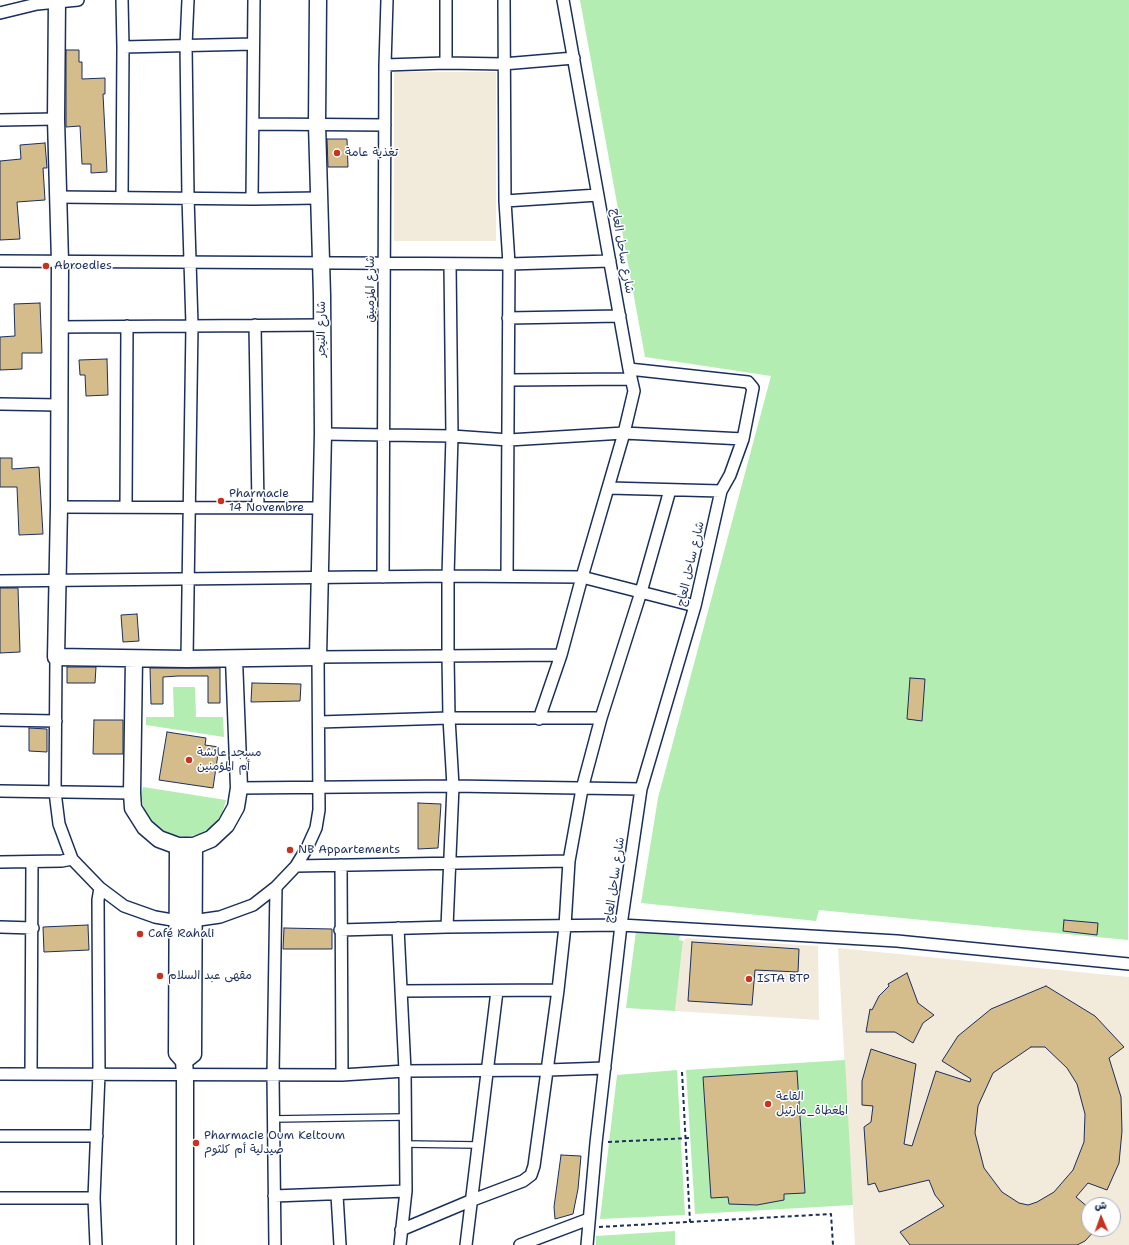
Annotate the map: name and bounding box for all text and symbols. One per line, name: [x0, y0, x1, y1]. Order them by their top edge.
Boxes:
place label: تغذية عامة: [345, 146, 398, 160]
marker: تغذية عامة: [332, 148, 342, 158]
street label: شارع ساحل العاج: [607, 207, 637, 295]
street label: شارع المزمبيق: [364, 255, 378, 323]
place label: Abroedies: [54, 259, 112, 273]
marker: Abroedies: [41, 261, 51, 271]
street label: شارع النيجر: [315, 301, 329, 357]
place label: Pharmacie 14 Novembre: [229, 487, 304, 515]
marker: Pharmacie 14 Novembre: [216, 496, 226, 506]
street label: شارع ساحل العاج: [674, 520, 708, 608]
place label: مسجد عائشة أم المؤمنين: [197, 746, 262, 774]
marker: مسجد عائشة أم المؤمنين: [184, 755, 194, 765]
street label: شارع ساحل العاج: [602, 836, 628, 924]
place label: NB Appartements: [298, 843, 400, 857]
marker: NB Appartements: [285, 845, 295, 855]
place label: Café Rahali: [148, 927, 215, 941]
marker: Café Rahali: [135, 929, 145, 939]
place label: مقهى عبد السلام: [168, 969, 252, 983]
marker: مقهى عبد السلام: [155, 971, 165, 981]
place label: ISTA BTP: [757, 972, 810, 986]
marker: ISTA BTP: [744, 974, 754, 984]
place label: القاعة المغطاة_مارتيل: [776, 1090, 848, 1118]
marker: القاعة المغطاة_مارتيل: [763, 1099, 773, 1109]
place label: Pharmacie Oum Keltoum صيدلية أم كلثوم: [204, 1129, 345, 1157]
marker: Pharmacie Oum Keltoum صيدلية أم كلثوم: [191, 1138, 201, 1148]
north arrow: [1081, 1197, 1121, 1237]
text: ش: [1094, 1198, 1107, 1213]

